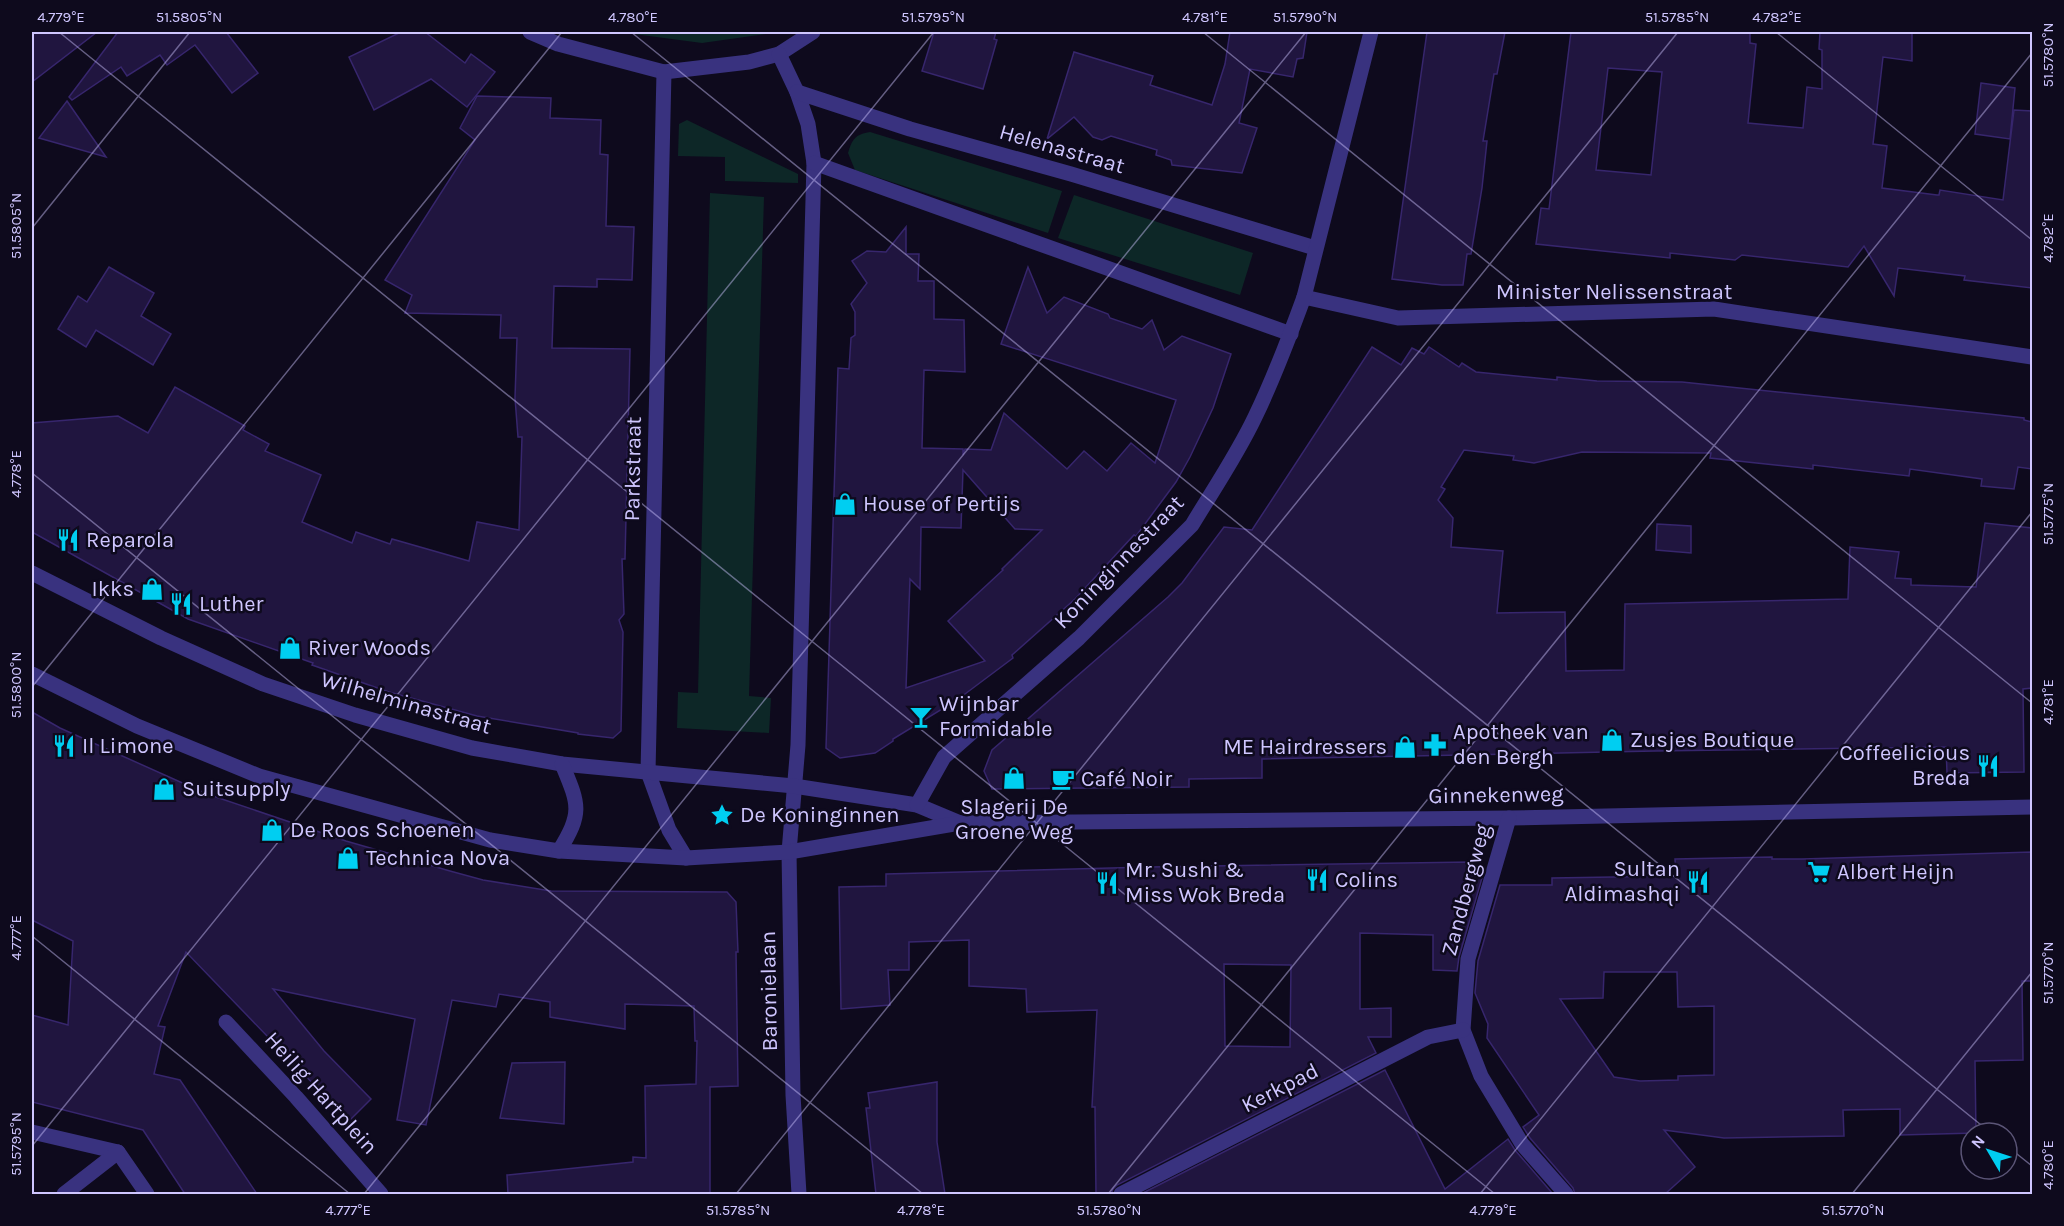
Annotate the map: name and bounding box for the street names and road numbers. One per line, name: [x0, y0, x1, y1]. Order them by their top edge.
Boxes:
street label: Helenastraat: [996, 119, 1128, 179]
street label: Minister Nelissenstraat: [1496, 279, 1732, 305]
street label: Parkstraat: [619, 416, 647, 522]
street label: Koninginnestraat: [1049, 490, 1189, 634]
street label: Wilhelminastraat: [318, 666, 494, 740]
street label: Ginnekenweg: [1428, 781, 1564, 809]
street label: Zandbergweg: [1436, 821, 1496, 959]
street label: Baronielaan: [755, 931, 783, 1051]
street label: Heilig Hartplein: [259, 1026, 383, 1160]
street label: Kerkpad: [1237, 1058, 1323, 1118]

